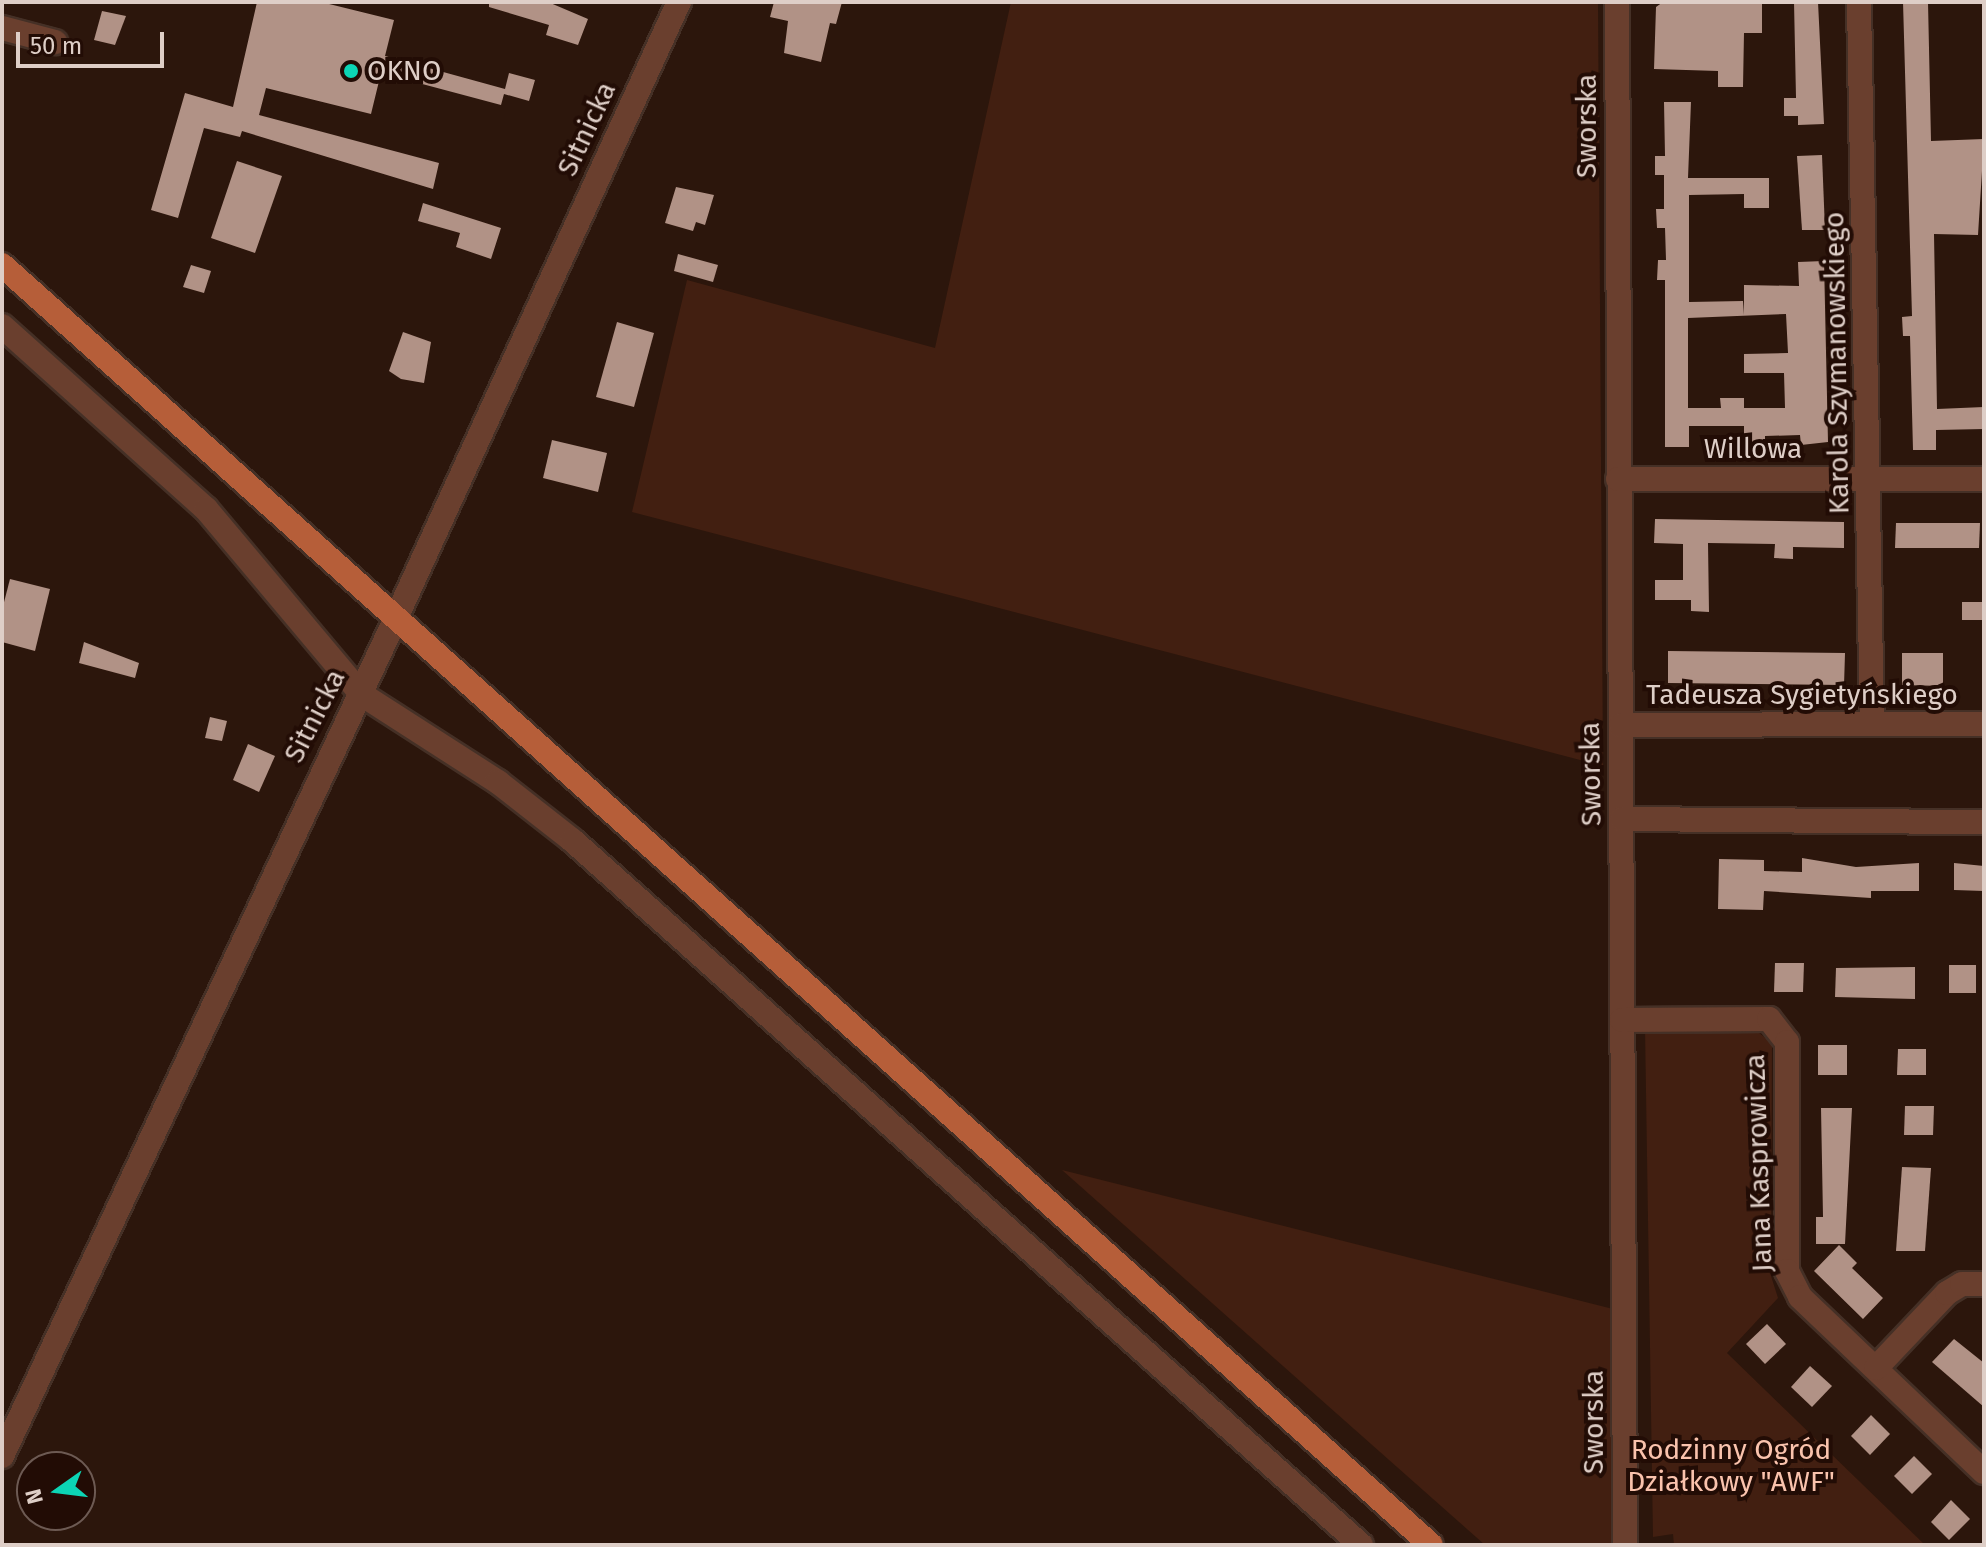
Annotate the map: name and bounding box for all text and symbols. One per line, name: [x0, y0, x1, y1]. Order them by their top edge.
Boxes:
scale bar: [20, 16, 168, 66]
text: 50 m: [30, 32, 82, 60]
place label: OKNO: [367, 54, 441, 88]
marker: OKNO: [342, 62, 360, 80]
street label: Sworska: [1570, 74, 1604, 178]
street label: Sitnicka: [551, 77, 623, 181]
street label: Karola Szymanowskiego: [1818, 211, 1856, 515]
street label: Willowa: [1704, 432, 1802, 466]
street label: Sitnicka: [277, 664, 353, 768]
street label: Tadeusza Sygietyńskiego: [1646, 678, 1958, 712]
street label: Sworska: [1573, 722, 1609, 826]
street label: Jana Kasprowicza: [1738, 1053, 1780, 1273]
street label: Sworska: [1577, 1370, 1611, 1474]
park label: Rodzinny Ogród Działkowy "AWF": [1627, 1433, 1835, 1499]
north arrow: [16, 1451, 96, 1531]
text: N: [19, 1486, 49, 1507]

